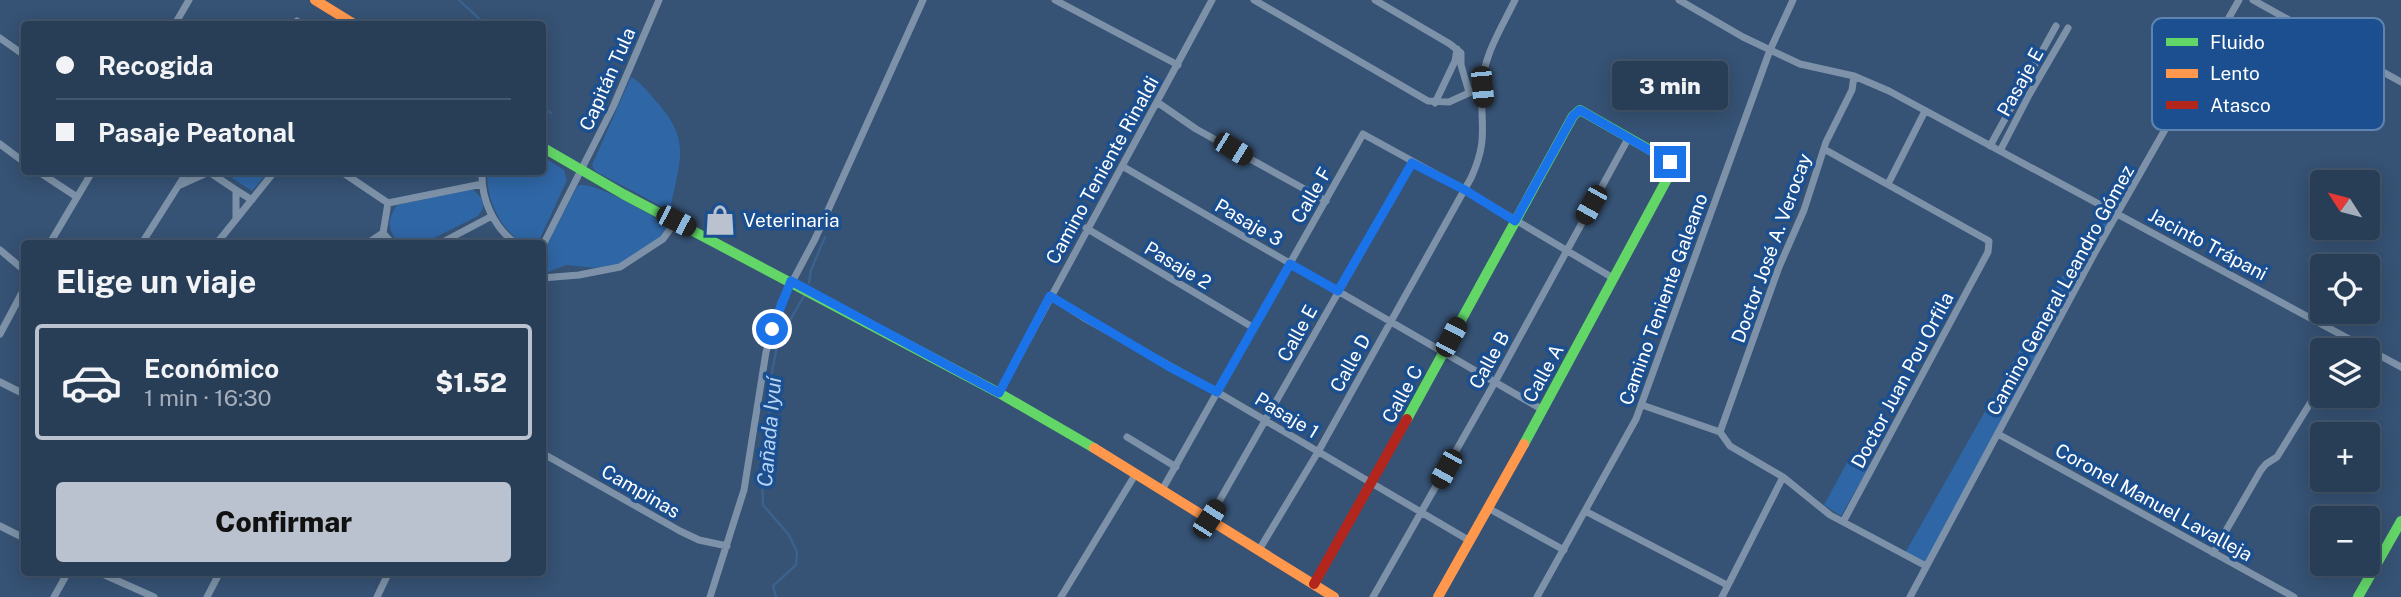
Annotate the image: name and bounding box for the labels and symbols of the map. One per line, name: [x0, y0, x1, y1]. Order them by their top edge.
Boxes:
legend: [2152, 18, 2384, 130]
street label: Capitán Tula: [574, 24, 640, 134]
text: Fluido: [2210, 31, 2265, 53]
street label: Pasaje E: [1992, 44, 2048, 120]
callout: 3 min: [1612, 60, 1728, 110]
text: Lento: [2210, 62, 2260, 84]
car: [1470, 65, 1495, 109]
street label: Camino Teniente Rinaldi: [1041, 72, 1163, 268]
text: Atasco: [2210, 94, 2271, 116]
car: [1210, 129, 1257, 169]
route end: [1654, 146, 1686, 178]
street label: Doctor José A. Verocay: [1726, 150, 1816, 346]
street label: Camino General Leandro Gómez: [1982, 161, 2138, 419]
street label: Calle F: [1286, 163, 1336, 227]
north arrow: [2310, 170, 2380, 240]
car: [1572, 182, 1611, 228]
street label: Camino Teniente Galeano: [1614, 190, 1712, 408]
street label: Pasaje 3: [1211, 194, 1287, 250]
car: [653, 202, 700, 240]
shop icon: Veterinaria: [703, 203, 737, 237]
street label: Jacinto Trápani: [2145, 203, 2271, 285]
place label: Veterinaria: [743, 209, 839, 231]
street label: Pasaje 2: [1141, 237, 1215, 293]
street label: Doctor Juan Pou Orfila: [1846, 288, 1958, 472]
street label: Calle E: [1273, 301, 1321, 365]
route start: [756, 313, 788, 345]
car: [1432, 314, 1471, 360]
street label: Calle B: [1464, 327, 1514, 393]
street label: Calle D: [1325, 330, 1375, 396]
street label: Calle A: [1518, 340, 1568, 406]
street label: Calle C: [1377, 361, 1427, 427]
water label: Cañada Iyuí: [752, 374, 786, 488]
street label: Pasaje 1: [1251, 387, 1323, 443]
street label: Coronel Manuel Lavalleja: [2052, 439, 2256, 565]
car: [1427, 446, 1466, 492]
street label: Campinas: [598, 460, 684, 522]
car: [1189, 496, 1230, 542]

